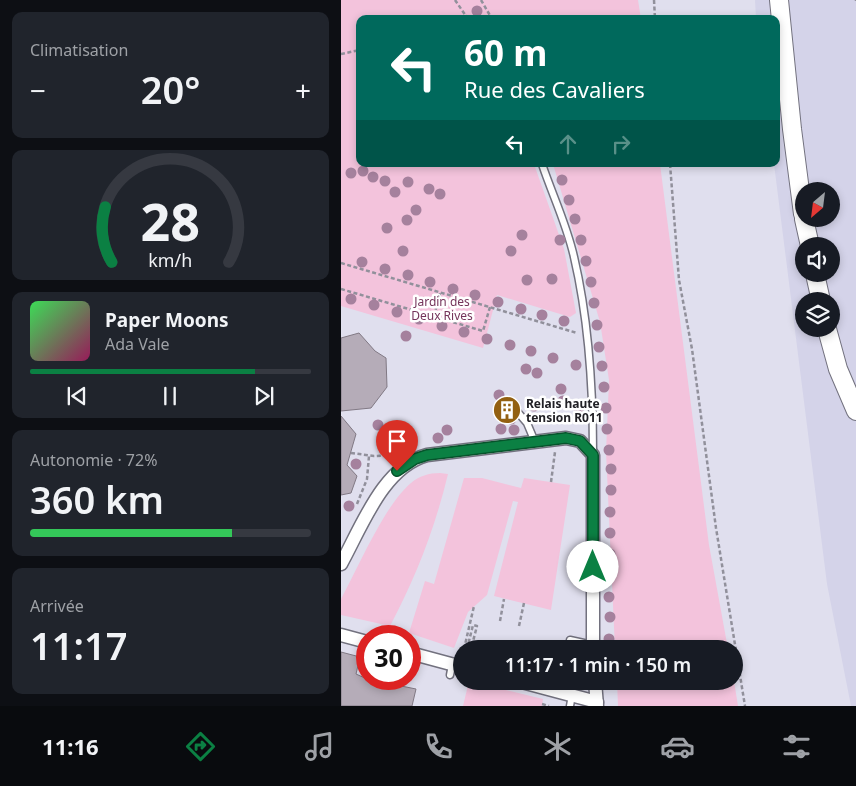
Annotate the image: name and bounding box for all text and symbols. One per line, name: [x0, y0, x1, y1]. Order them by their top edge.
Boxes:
text: 60 m: [464, 29, 547, 76]
icon: left: [381, 35, 446, 100]
text: Climatisation: [30, 39, 128, 61]
text: 20°: [141, 63, 200, 115]
text: −: [30, 71, 46, 109]
text: +: [295, 71, 311, 109]
text: Rue des Cavaliers: [464, 74, 645, 104]
icon: left: [501, 130, 529, 158]
icon: ahead: [554, 130, 582, 158]
icon: right: [607, 130, 635, 158]
north arrow: [795, 182, 840, 228]
map controls: [795, 182, 840, 337]
text: 28: [141, 185, 200, 256]
button: sound: [795, 237, 840, 282]
text: km/h: [149, 248, 192, 272]
button: layers: [795, 292, 840, 337]
park label: Jardin des Deux Rives: [411, 293, 473, 324]
text: Paper Moons: [105, 307, 229, 333]
text: Ada Vale: [105, 333, 170, 355]
icon: previous: [63, 382, 91, 410]
icon: pause: [156, 382, 184, 410]
icon: next: [250, 382, 278, 410]
building icon: Relais haute tension R011: [492, 395, 522, 425]
place label: Relais haute tension R011: [526, 395, 603, 426]
pin: [376, 420, 418, 471]
icon: arrive: [383, 427, 411, 455]
text: Autonomie · 72%: [30, 449, 157, 471]
text: 360 km: [30, 473, 164, 525]
position arrow: [566, 540, 618, 592]
text: Arrivée: [30, 595, 84, 617]
text: 11:17: [30, 619, 127, 671]
speed limit sign: 30: [356, 625, 421, 690]
text: 11:17 · 1 min · 150 m: [505, 652, 691, 678]
icon: directions: [183, 729, 218, 764]
icon: music: [302, 729, 337, 764]
icon: phone: [421, 729, 456, 764]
icon: climate: [540, 729, 575, 764]
icon: car: [660, 729, 695, 764]
icon: filters: [779, 729, 814, 764]
text: 11:16: [42, 731, 99, 761]

